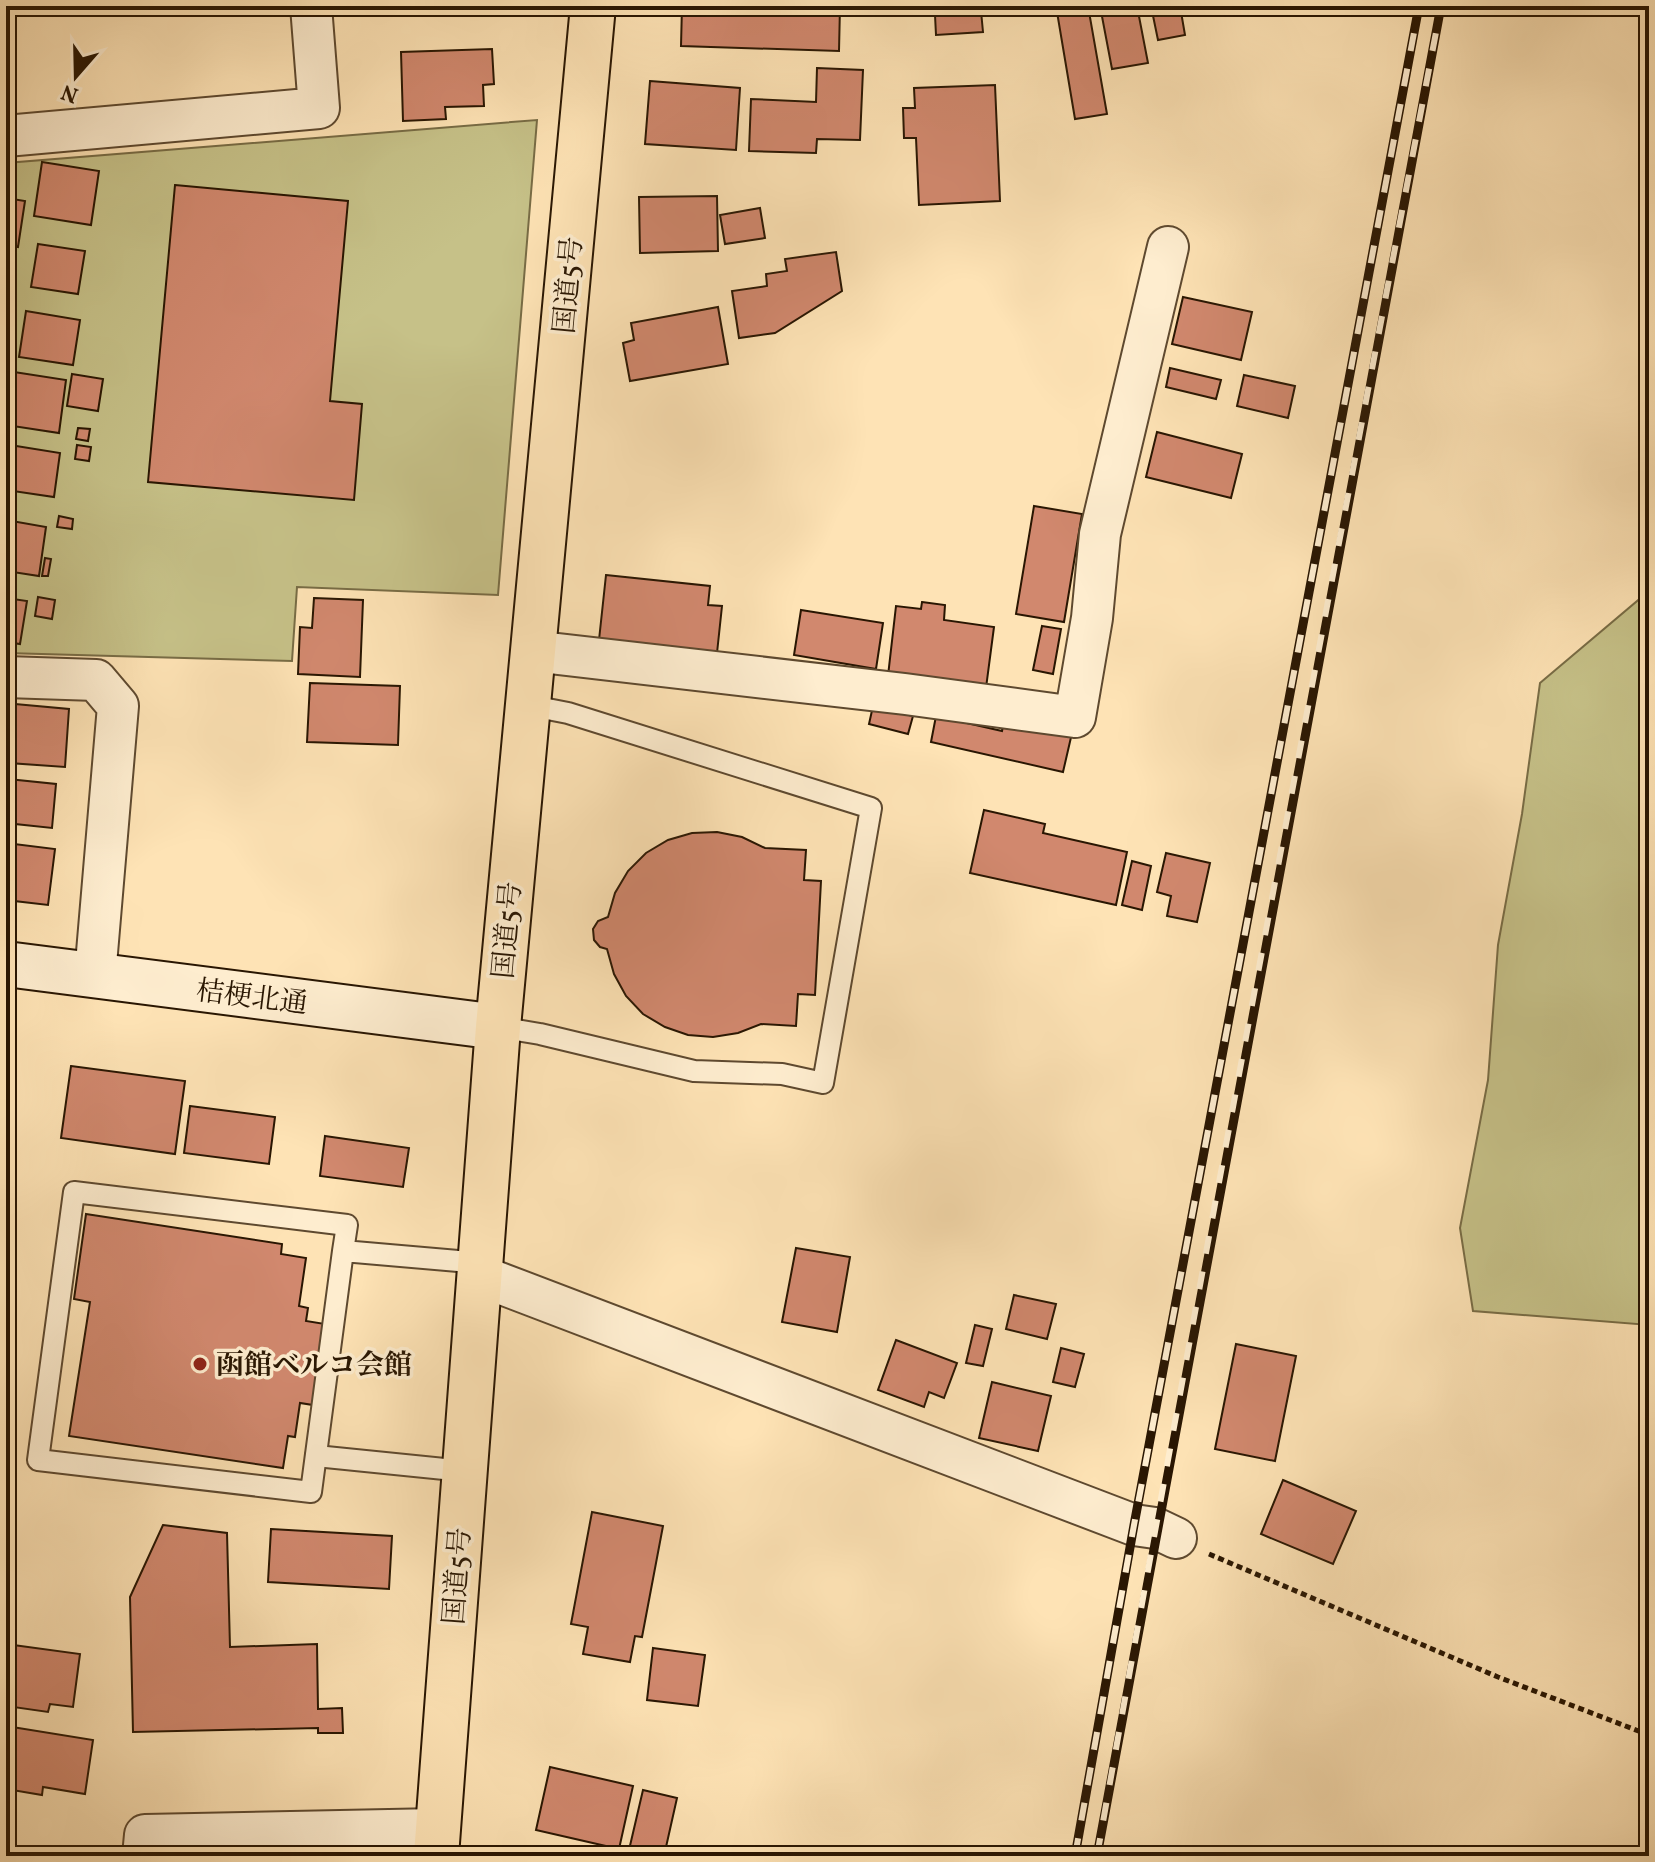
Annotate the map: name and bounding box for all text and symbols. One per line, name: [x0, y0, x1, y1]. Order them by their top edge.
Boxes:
north arrow: [36, 36, 116, 116]
text: N: [57, 75, 83, 110]
street label: 国道5号: [546, 235, 593, 335]
street label: 国道5号: [485, 880, 532, 980]
street label: 桔梗北通: [194, 972, 310, 1025]
place label: 函館ベルコ会館: [216, 1347, 412, 1386]
marker: 函館ベルコ会館: [191, 1355, 209, 1373]
street label: 国道5号: [436, 1526, 481, 1626]

